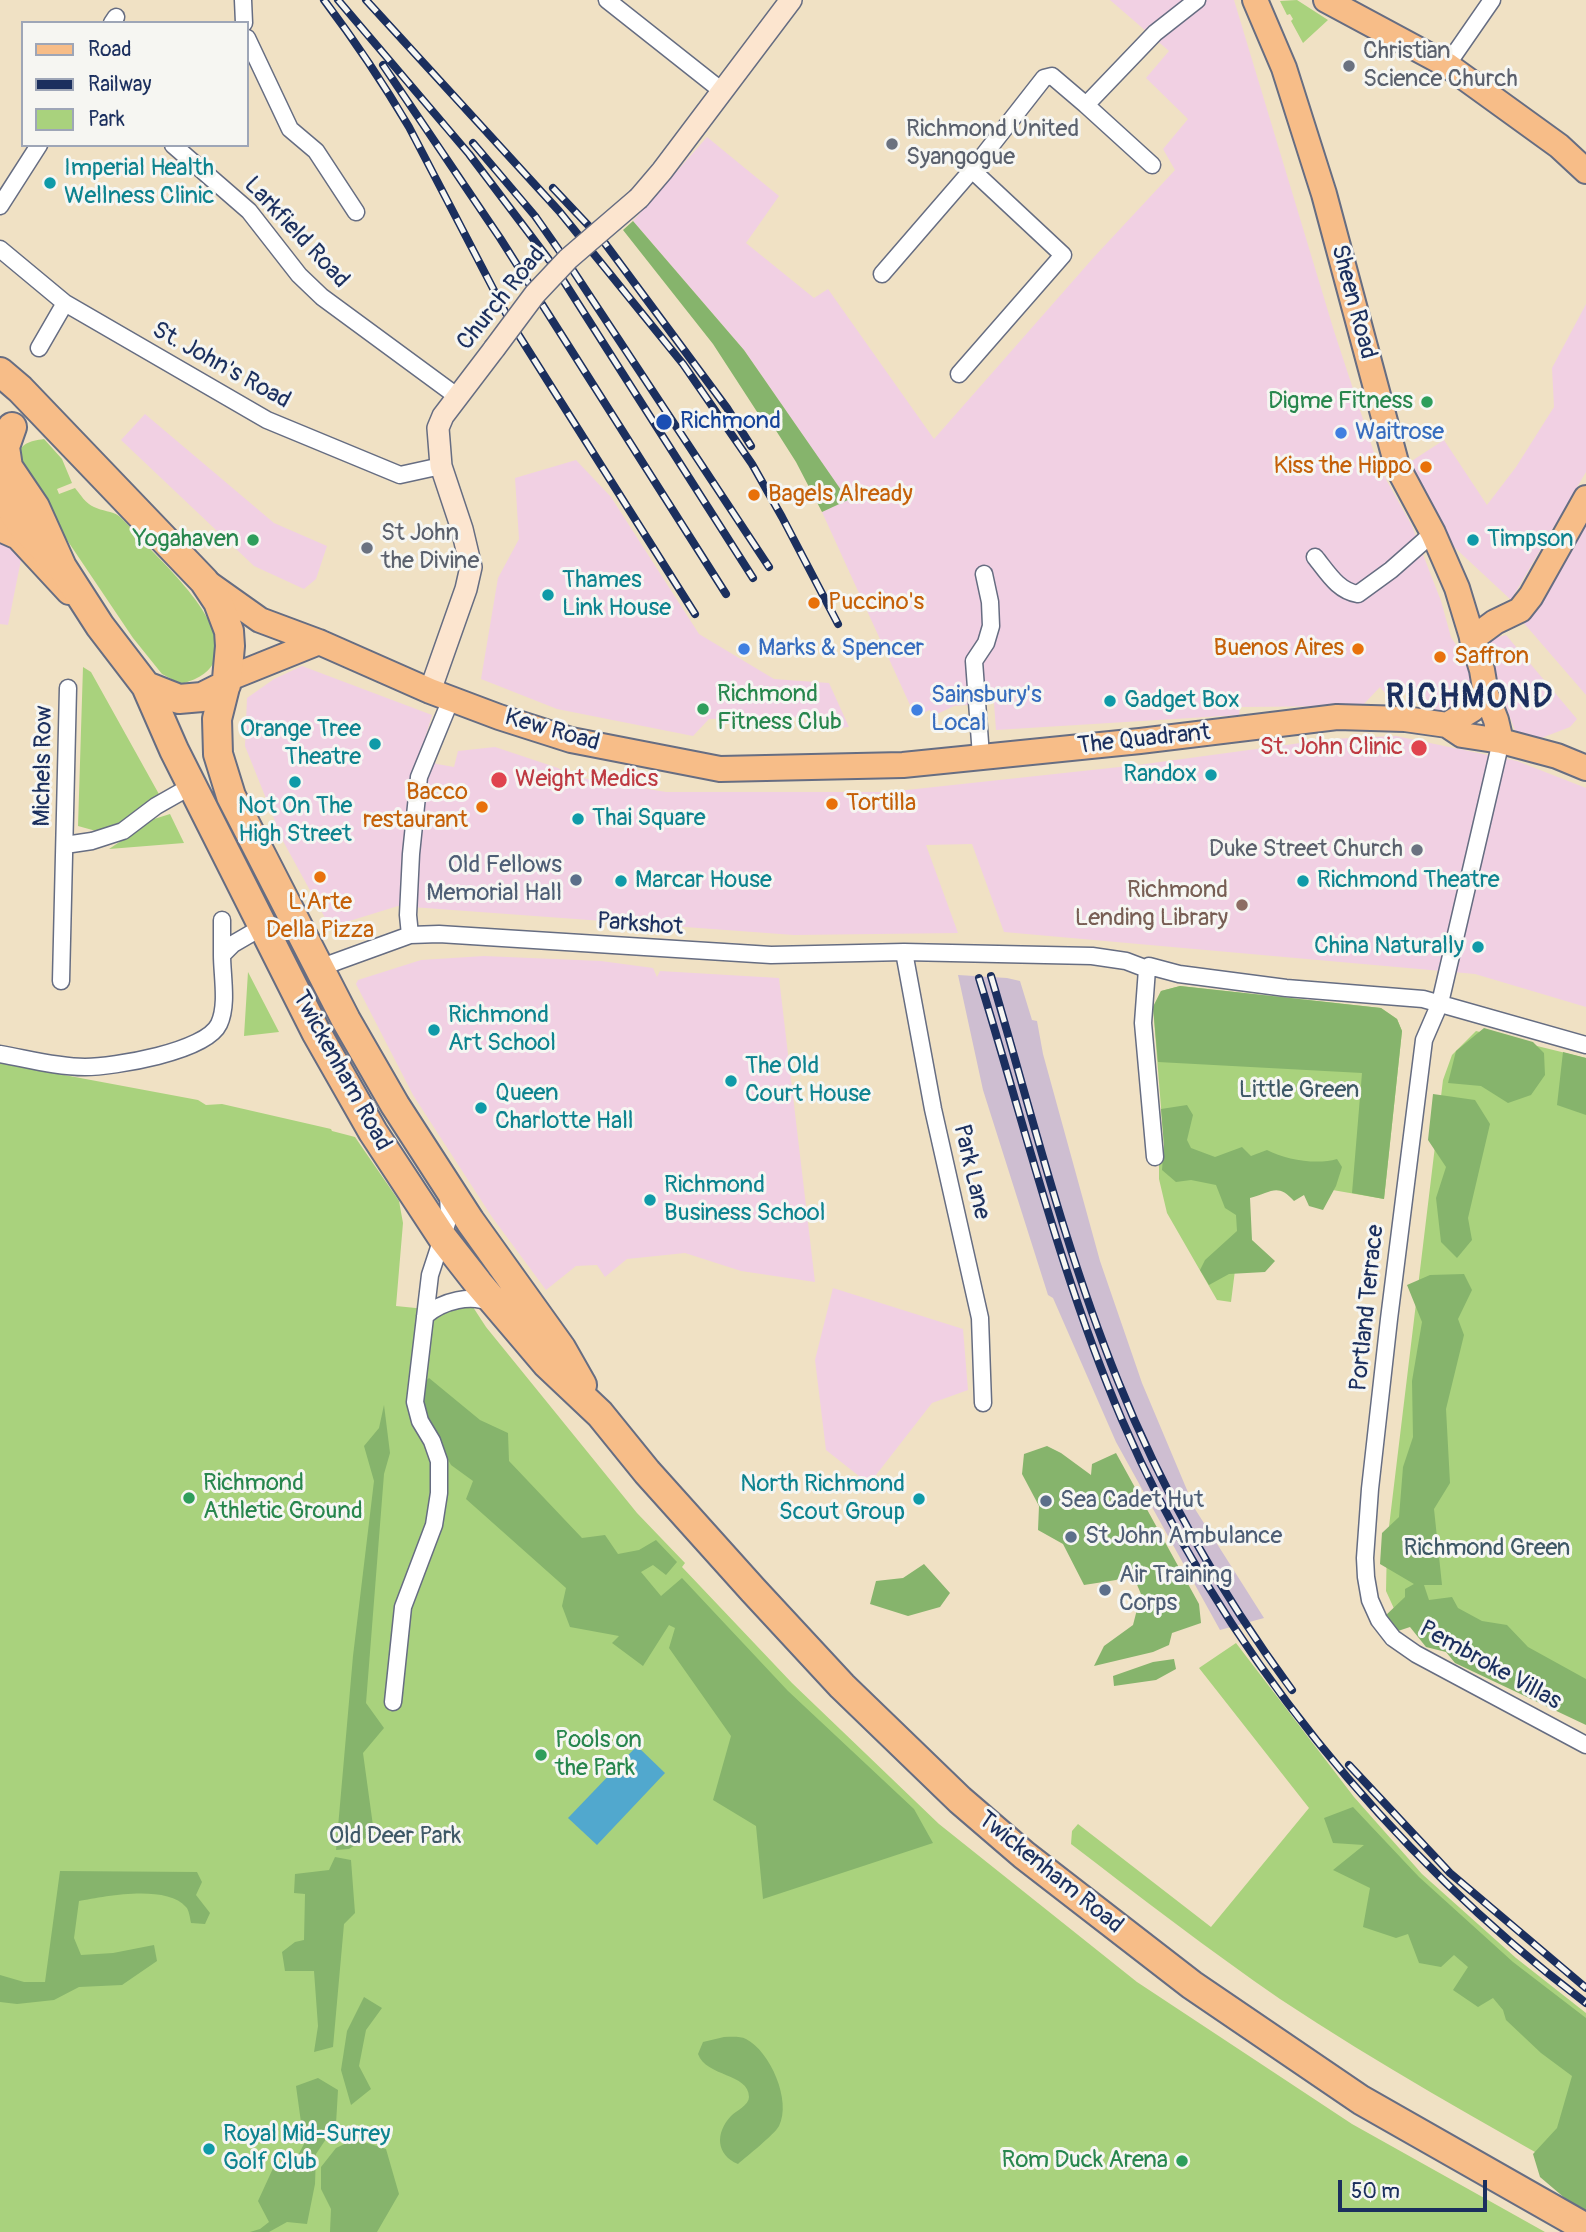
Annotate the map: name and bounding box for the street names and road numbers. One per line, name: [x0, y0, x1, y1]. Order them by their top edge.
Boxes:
street label: Larkfield Road: [237, 171, 355, 295]
street label: Church Road: [451, 241, 553, 357]
street label: Sheen Road: [1324, 242, 1382, 362]
street label: St. John's Road: [147, 316, 295, 416]
street label: Kew Road: [501, 704, 603, 758]
street label: Michels Row: [29, 705, 59, 827]
street label: The Quadrant: [1076, 719, 1212, 761]
street label: Parkshot: [596, 908, 684, 942]
street label: Twickenham Road: [285, 986, 397, 1156]
street label: Park Lane: [946, 1122, 996, 1222]
street label: Portland Terrace: [1345, 1223, 1391, 1393]
street label: Pembroke Villas: [1414, 1615, 1566, 1717]
street label: Twickenham Road: [971, 1806, 1129, 1940]

